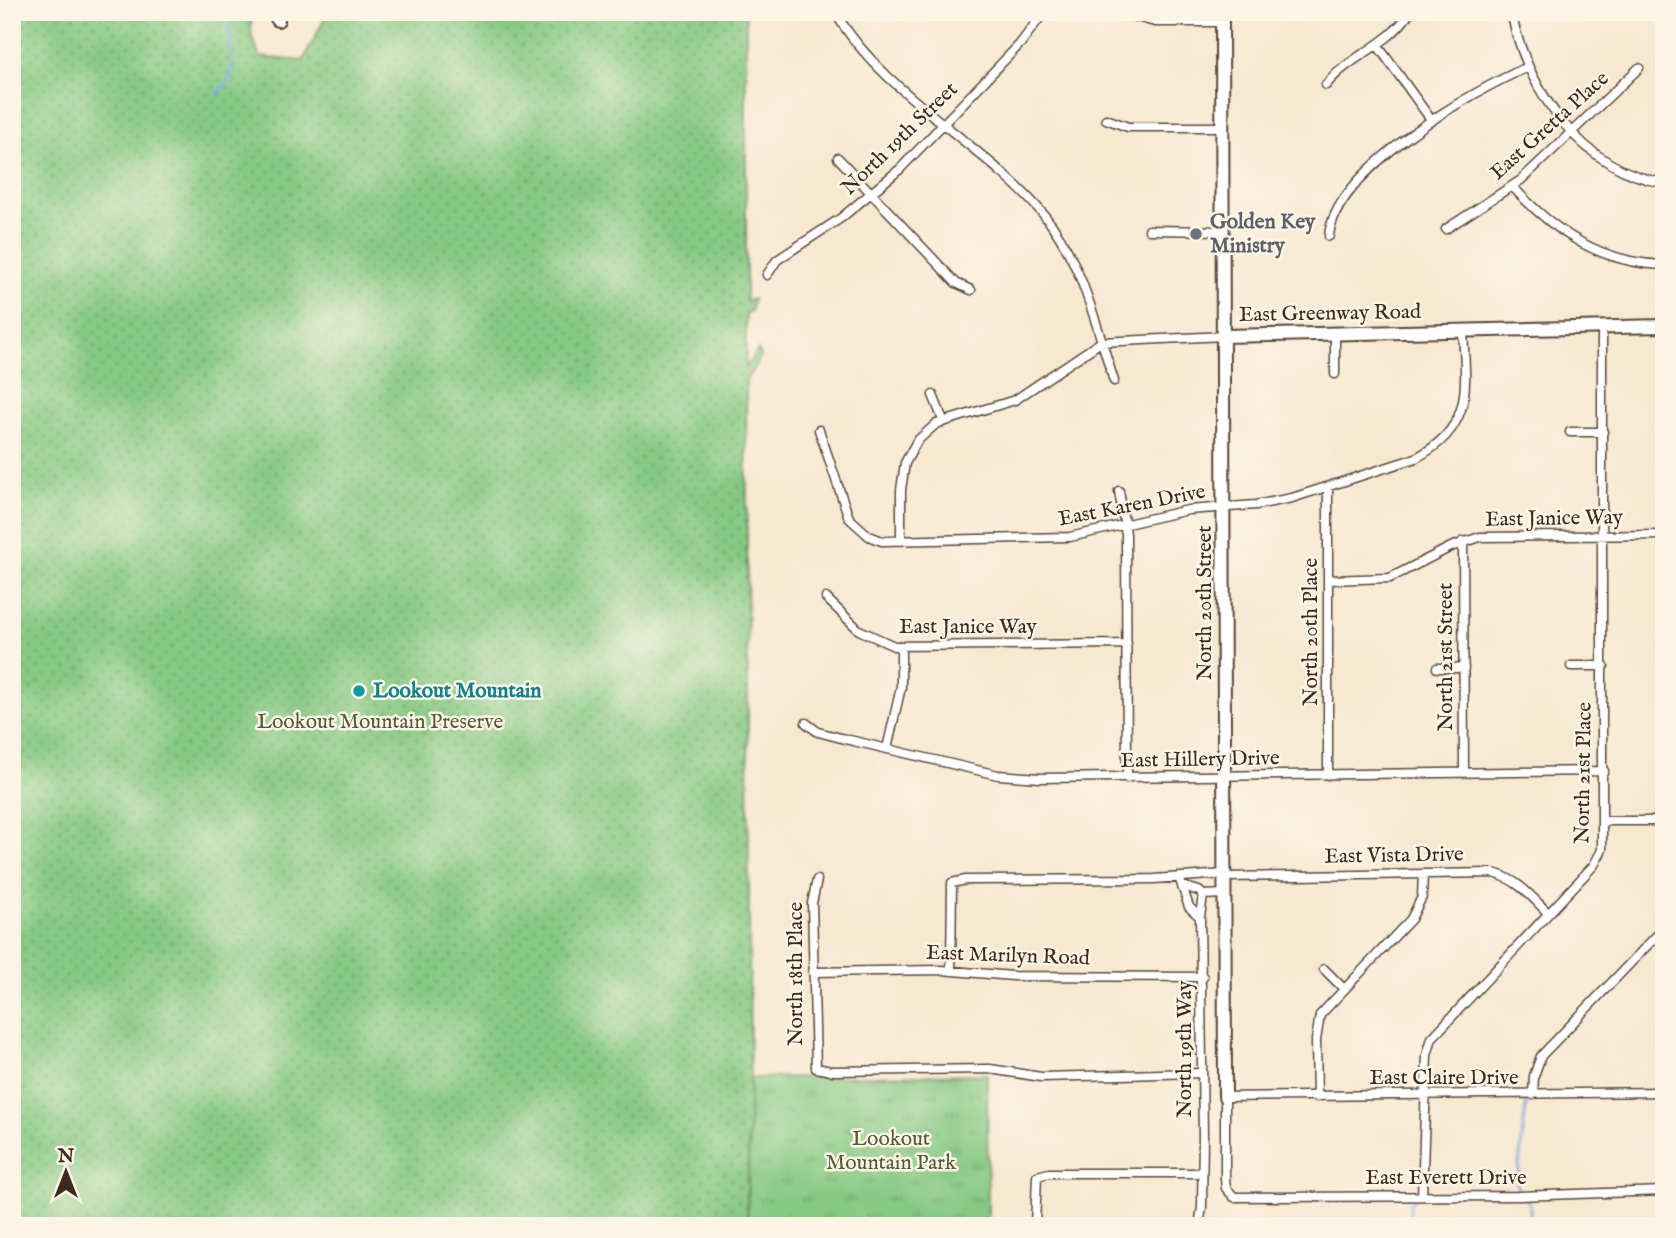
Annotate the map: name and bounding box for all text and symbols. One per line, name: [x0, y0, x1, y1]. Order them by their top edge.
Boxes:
street label: East Gretta Place: [1485, 65, 1615, 186]
street label: North 19th Street: [836, 77, 964, 201]
place label: Golden Key Ministry: [1210, 209, 1316, 260]
marker: Golden Key Ministry: [1188, 226, 1204, 242]
street label: East Greenway Road: [1239, 299, 1422, 329]
street label: East Karen Drive: [1056, 478, 1208, 533]
street label: East Janice Way: [1485, 504, 1624, 534]
street label: North 20th Street: [1192, 526, 1219, 680]
street label: North 20th Place: [1298, 558, 1325, 706]
street label: North 21st Street: [1433, 583, 1460, 731]
street label: East Janice Way: [899, 614, 1038, 641]
place label: Lookout Mountain: [373, 678, 542, 705]
marker: Lookout Mountain: [351, 683, 367, 699]
street label: North 21st Place: [1569, 701, 1599, 844]
park label: Lookout Mountain Preserve: [257, 709, 503, 736]
street label: East Hillery Drive: [1120, 745, 1280, 775]
street label: East Vista Drive: [1324, 841, 1464, 871]
street label: North 18th Place: [783, 902, 810, 1046]
street label: East Marilyn Road: [926, 940, 1091, 972]
street label: North 19th Way: [1172, 980, 1199, 1118]
street label: East Claire Drive: [1369, 1065, 1519, 1092]
park label: Lookout Mountain Park: [826, 1126, 957, 1177]
north arrow: [32, 1136, 102, 1206]
text: N: [57, 1145, 75, 1169]
street label: East Everett Drive: [1365, 1165, 1527, 1192]

